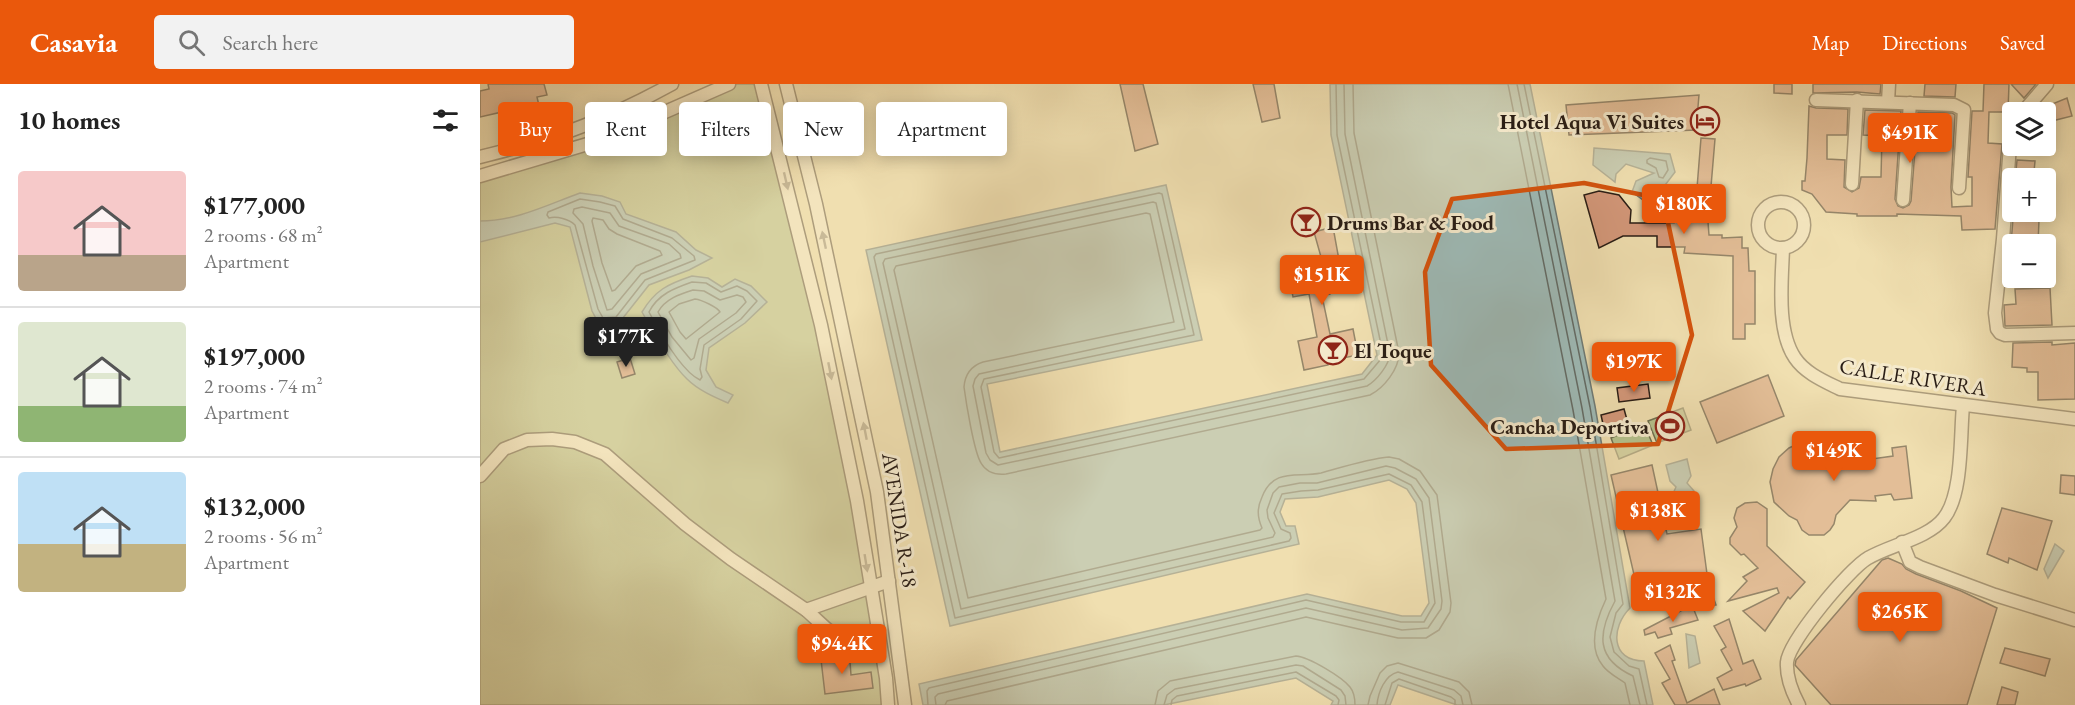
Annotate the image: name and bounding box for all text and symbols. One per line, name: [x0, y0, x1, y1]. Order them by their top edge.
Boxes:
search box: [154, 15, 574, 69]
text: Casavia: [30, 24, 118, 60]
icon: search: [175, 26, 208, 59]
text: Search here: [223, 28, 318, 57]
text: Map: [1812, 29, 1849, 56]
text: Directions: [1882, 29, 1967, 56]
text: Saved: [2000, 29, 2045, 56]
chip: Buy: [498, 102, 573, 156]
chip: Rent: [585, 102, 667, 156]
chip: Filters: [679, 102, 771, 156]
chip: New: [783, 102, 864, 156]
chip: Apartment: [876, 102, 1007, 156]
map controls: [2002, 102, 2056, 288]
button: layers: [2002, 102, 2056, 156]
text: 10 homes: [18, 103, 120, 137]
icon: filters: [429, 104, 462, 137]
hotel icon: Hotel Aqua Vi Suites: [1689, 105, 1721, 137]
place label: Hotel Aqua Vi Suites: [1500, 108, 1684, 135]
pin: $491K: [1868, 113, 1952, 164]
text: $491K: [1882, 119, 1938, 145]
button: +: [2002, 168, 2056, 222]
one-way arrow: [782, 172, 791, 191]
pin: $180K: [1642, 184, 1726, 235]
text: $177,000: [204, 188, 305, 222]
text: $180K: [1656, 190, 1712, 216]
icon: home: [66, 195, 138, 267]
bar icon: Drums Bar & Food: [1290, 206, 1322, 238]
place label: Drums Bar & Food: [1327, 209, 1495, 236]
text: 2 rooms · 68 m²: [204, 222, 323, 248]
one-way arrow: [819, 230, 828, 249]
button: −: [2002, 234, 2056, 288]
text: Apartment: [204, 248, 289, 274]
pin: $151K: [1280, 255, 1364, 306]
text: $151K: [1294, 261, 1350, 287]
pin: $177K: [584, 317, 668, 368]
text: $177K: [598, 323, 654, 349]
bar icon: El Toque: [1317, 334, 1349, 366]
place label: El Toque: [1354, 337, 1432, 364]
text: $197,000: [204, 339, 305, 373]
pin: $197K: [1592, 342, 1676, 393]
icon: home: [66, 346, 138, 418]
text: $197K: [1606, 348, 1662, 374]
street label: CALLE RIVERA: [1838, 352, 1989, 402]
one-way arrow: [826, 362, 835, 381]
text: 2 rooms · 74 m²: [204, 373, 323, 399]
text: Apartment: [204, 399, 289, 425]
sports icon: Cancha Deportiva: [1654, 410, 1686, 442]
place label: Cancha Deportiva: [1490, 413, 1650, 440]
one-way arrow: [860, 421, 869, 440]
pin: $149K: [1792, 431, 1876, 482]
text: $149K: [1806, 437, 1862, 463]
street label: AVENIDA R-18: [876, 450, 924, 589]
text: $132,000: [204, 489, 305, 523]
pin: $138K: [1616, 491, 1700, 542]
icon: home: [66, 496, 138, 568]
text: $138K: [1630, 497, 1686, 523]
text: 2 rooms · 56 m²: [204, 523, 323, 549]
text: Apartment: [204, 549, 289, 575]
one-way arrow: [862, 553, 871, 572]
pin: $132K: [1631, 572, 1715, 623]
text: $132K: [1645, 578, 1701, 604]
pin: $265K: [1858, 592, 1942, 643]
text: $265K: [1872, 598, 1928, 624]
pin: $94.4K: [793, 624, 891, 675]
text: $94.4K: [811, 630, 873, 656]

